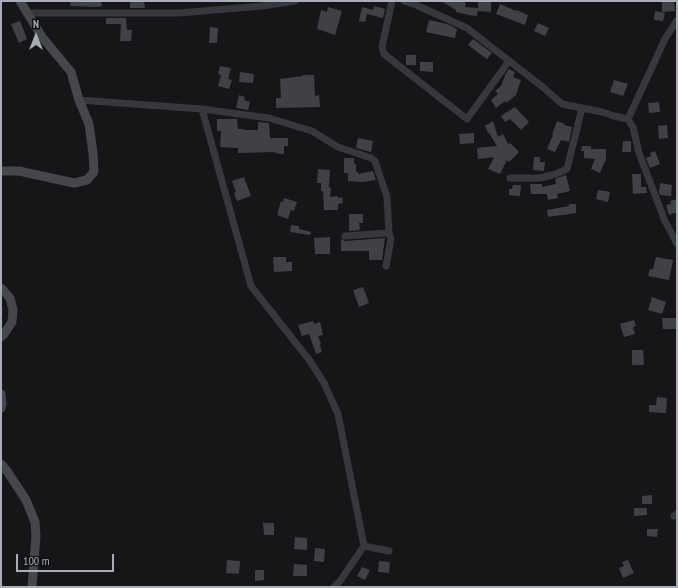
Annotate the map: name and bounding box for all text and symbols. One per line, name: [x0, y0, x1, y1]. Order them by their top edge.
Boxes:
north arrow: [16, 16, 56, 56]
text: N: [33, 17, 39, 31]
scale bar: [18, 546, 116, 572]
text: 100 m: [23, 553, 50, 568]

